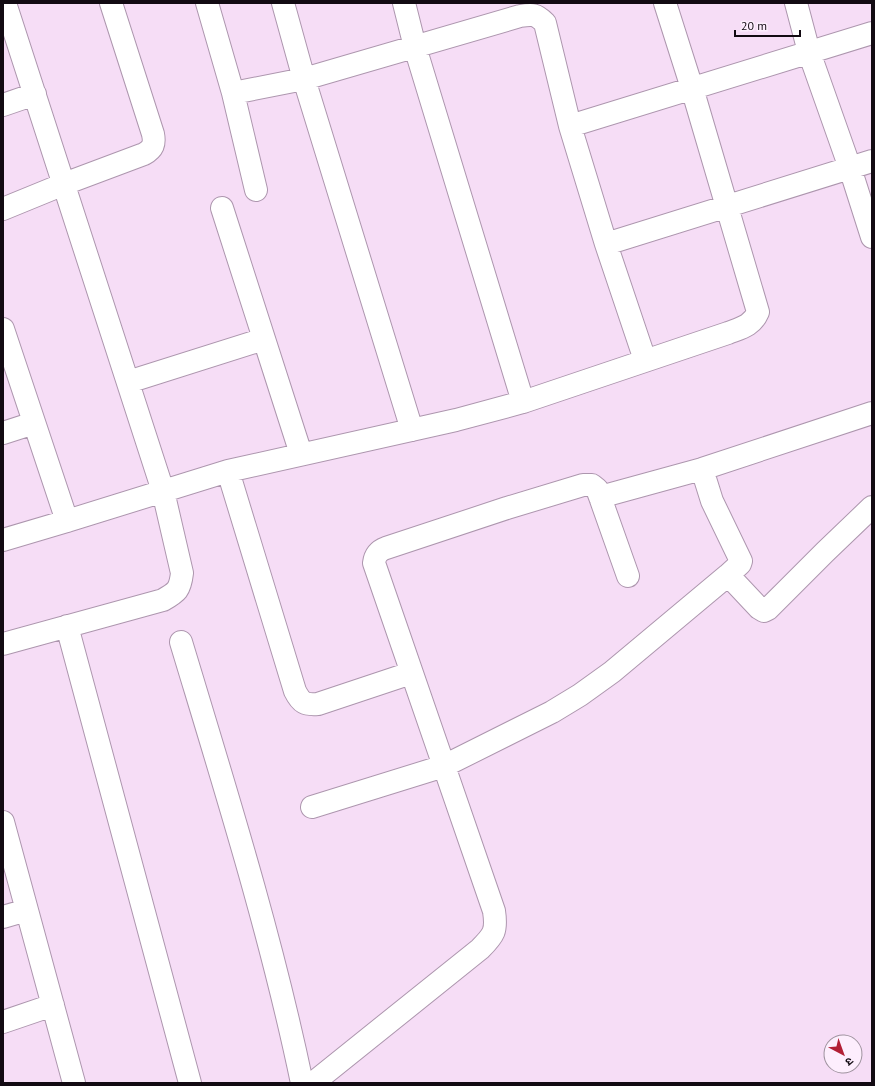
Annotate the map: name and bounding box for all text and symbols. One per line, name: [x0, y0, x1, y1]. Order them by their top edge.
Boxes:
scale bar: [735, 12, 800, 38]
text: 20 m: [741, 18, 767, 33]
north arrow: [823, 1034, 863, 1074]
text: उ: [842, 1054, 857, 1069]

